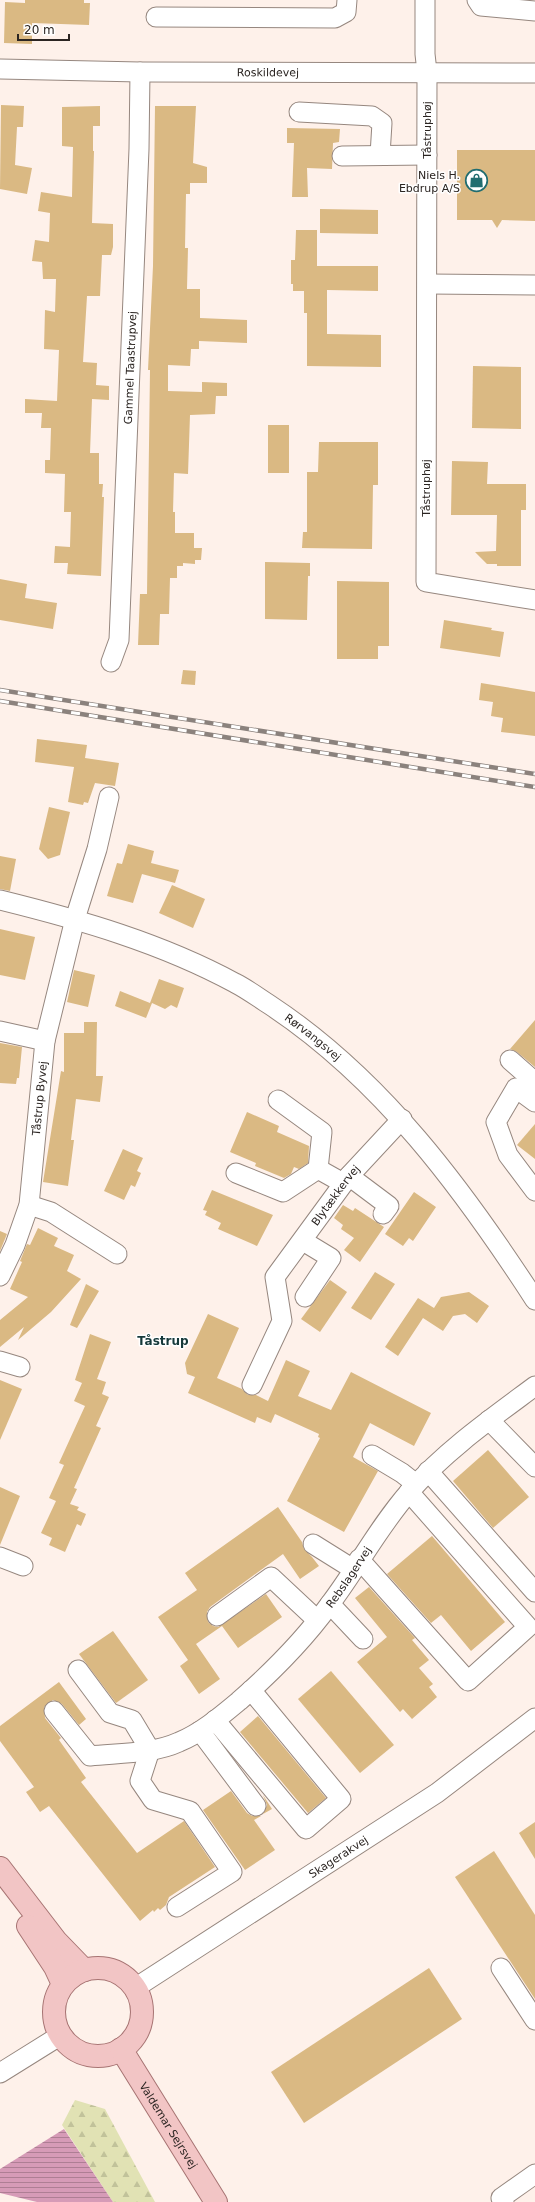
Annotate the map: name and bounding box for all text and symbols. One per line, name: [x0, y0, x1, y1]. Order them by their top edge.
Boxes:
scale bar: [18, 16, 69, 42]
text: 20 m: [24, 23, 55, 37]
street label: Roskildevej: [237, 66, 299, 79]
street label: Tåstruphøj: [421, 101, 434, 160]
shop icon: Niels H. Ebdrup A/S: [463, 168, 489, 194]
place label: Niels H. Ebdrup A/S: [399, 169, 460, 195]
street label: Gammel Taastrupvej: [121, 311, 139, 425]
street label: Tåstruphøj: [420, 459, 433, 518]
street label: Rørvangsvej: [282, 1011, 344, 1063]
street label: Tåstrup Byvej: [29, 1061, 50, 1137]
street label: Blytækkervej: [309, 1162, 362, 1228]
district label: Tåstrup: [137, 1334, 189, 1348]
street label: Rebslagervej: [323, 1544, 374, 1610]
street label: Skagerakvej: [306, 1833, 370, 1881]
street label: Valdemar Sejrsvej: [137, 2080, 200, 2171]

